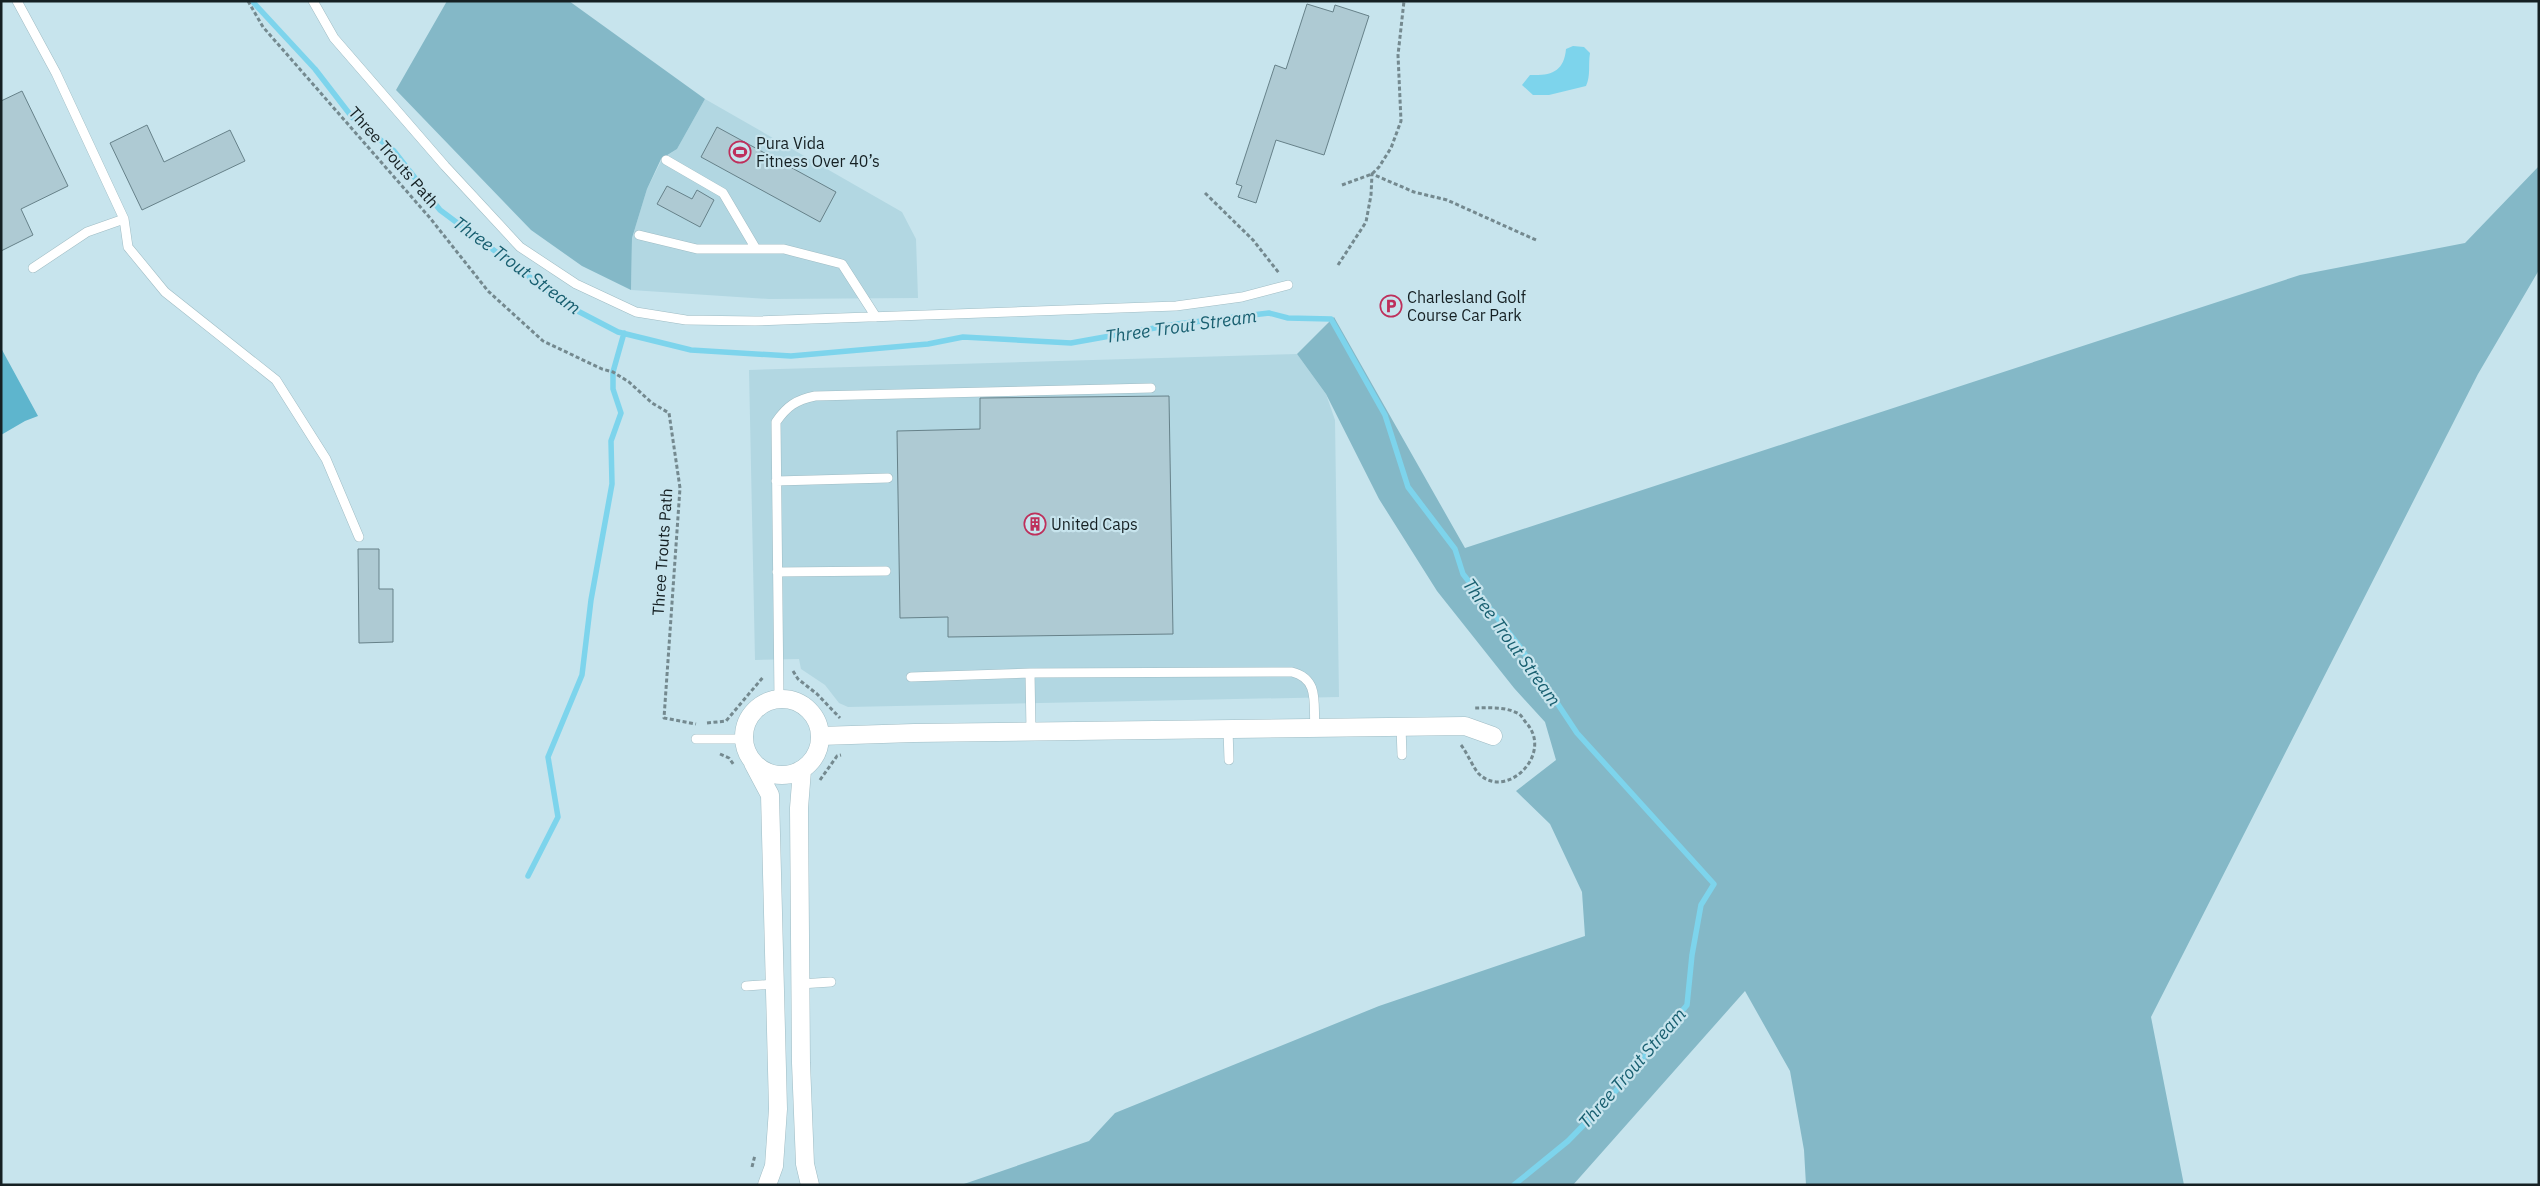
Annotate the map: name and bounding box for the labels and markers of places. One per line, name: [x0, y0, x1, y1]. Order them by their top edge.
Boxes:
place label: Pura Vida Fitness Over 40’s: [756, 133, 880, 171]
sports icon: Pura Vida Fitness Over 40’s: [728, 140, 752, 164]
place label: Charlesland Golf Course Car Park: [1407, 287, 1526, 325]
parking icon: Charlesland Golf Course Car Park: [1379, 294, 1403, 318]
building icon: United Caps: [1023, 512, 1047, 536]
place label: United Caps: [1051, 514, 1138, 534]

